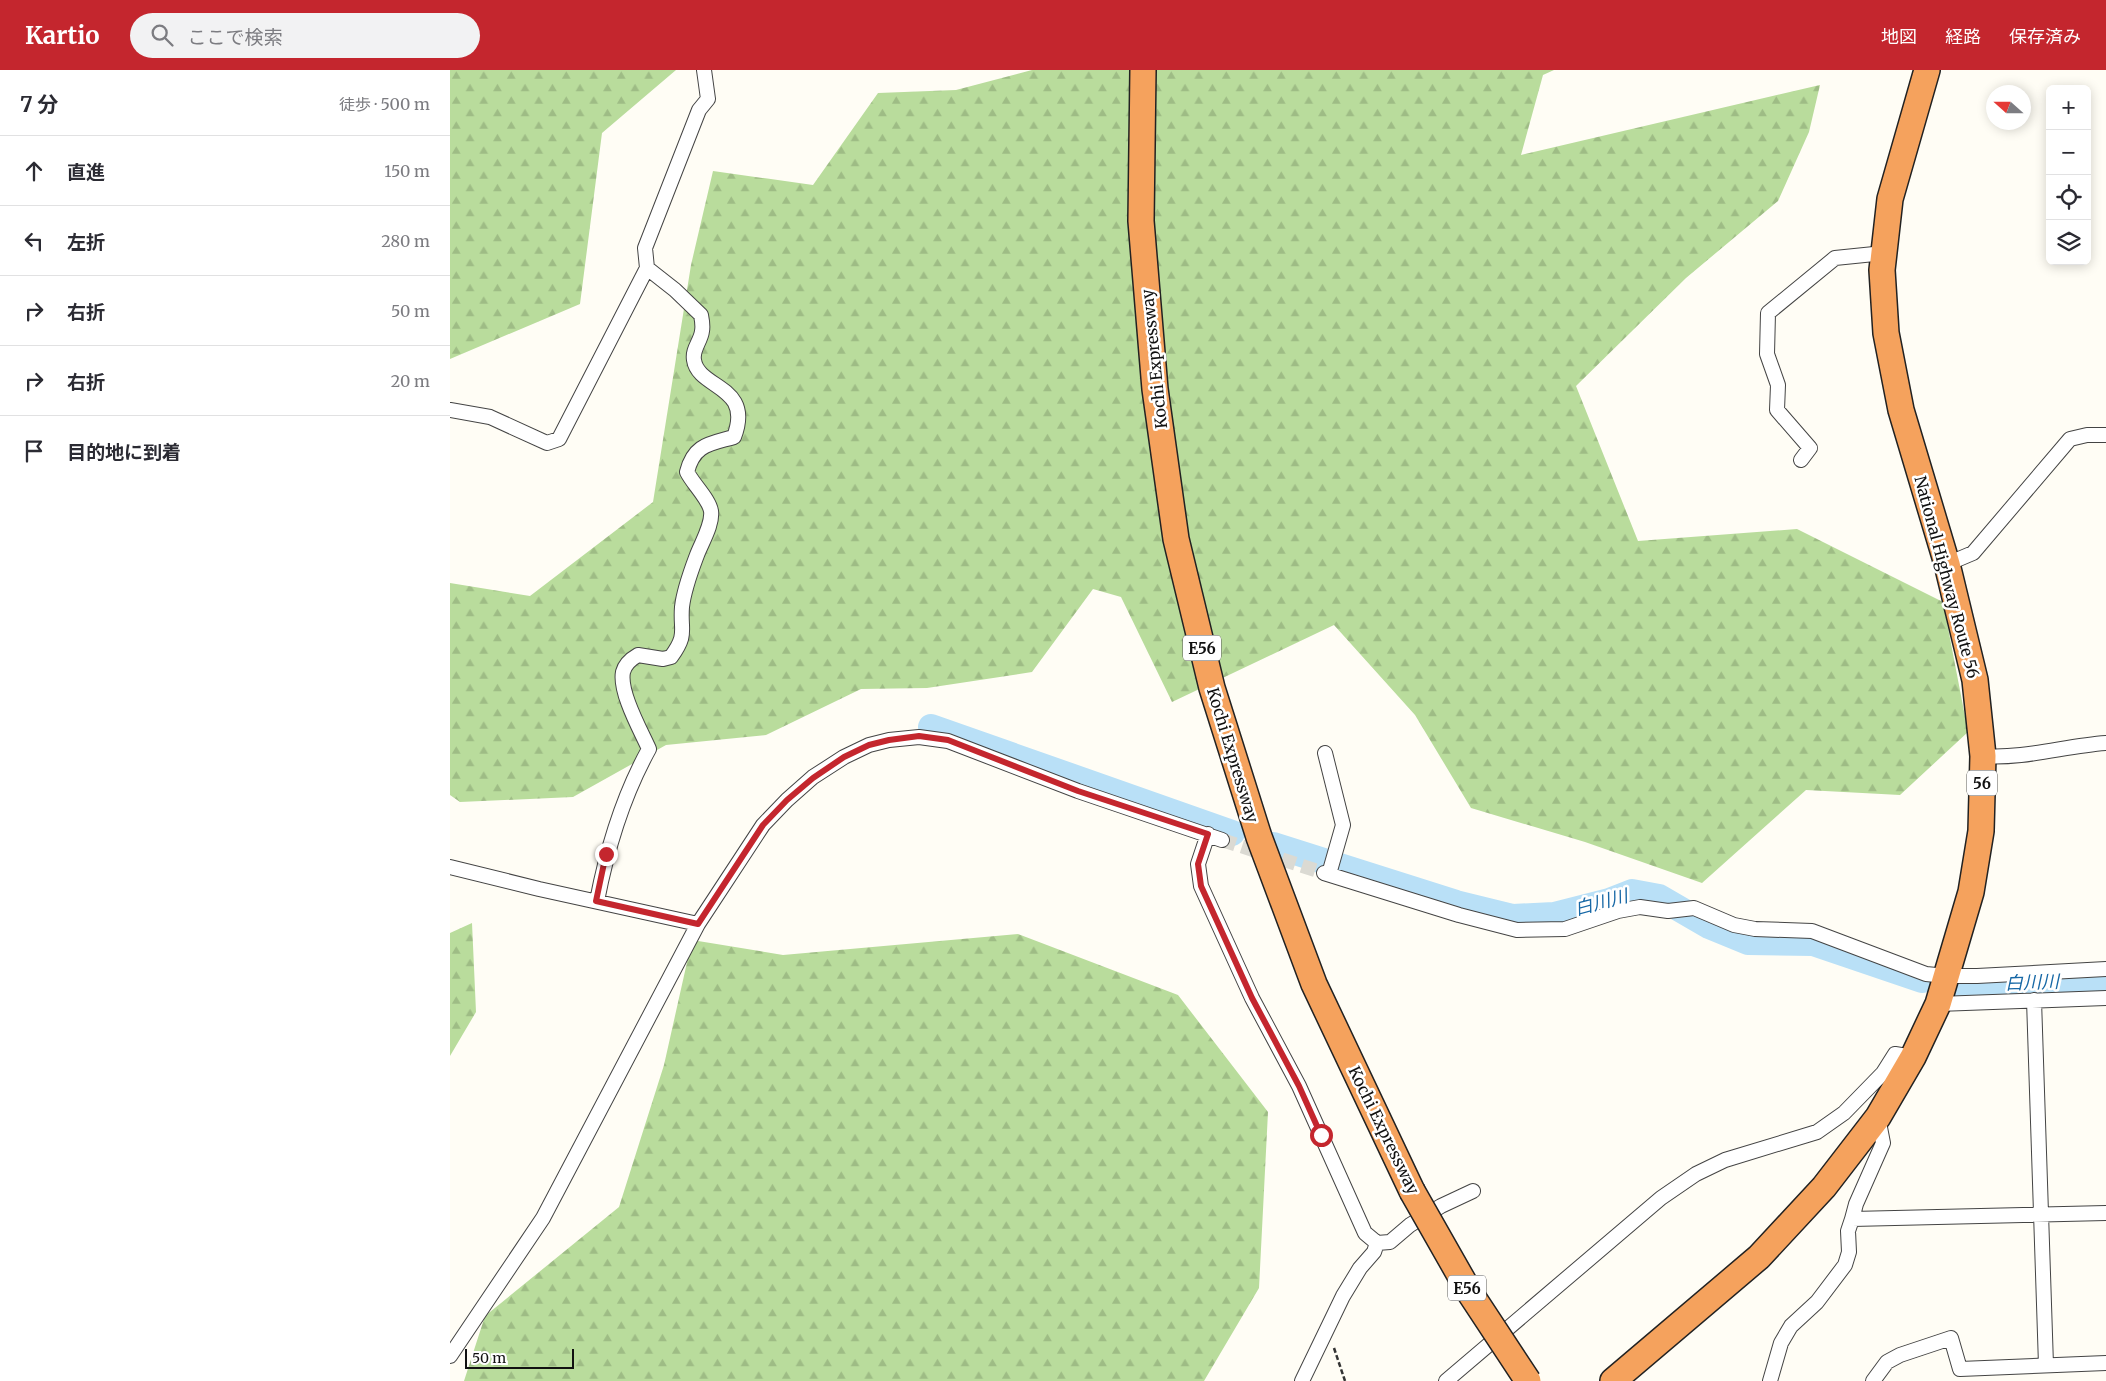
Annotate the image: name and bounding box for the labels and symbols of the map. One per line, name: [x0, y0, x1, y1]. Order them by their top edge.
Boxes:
north arrow: [1986, 85, 2031, 130]
street label: Kochi Expressway: [1137, 288, 1171, 430]
street label: National Highway Route 56: [1910, 474, 1984, 681]
road number: E56: [1183, 636, 1221, 660]
street label: Kochi Expressway: [1203, 685, 1263, 826]
road number: 56: [1967, 770, 1997, 796]
route end: [595, 843, 618, 866]
water label: 白川川: [1572, 883, 1632, 920]
water label: 白川川: [2005, 969, 2061, 994]
street label: Kochi Expressway: [1344, 1063, 1424, 1198]
route start: [1310, 1124, 1333, 1147]
road number: E56: [1448, 1276, 1486, 1300]
scale bar: [465, 1346, 574, 1369]

